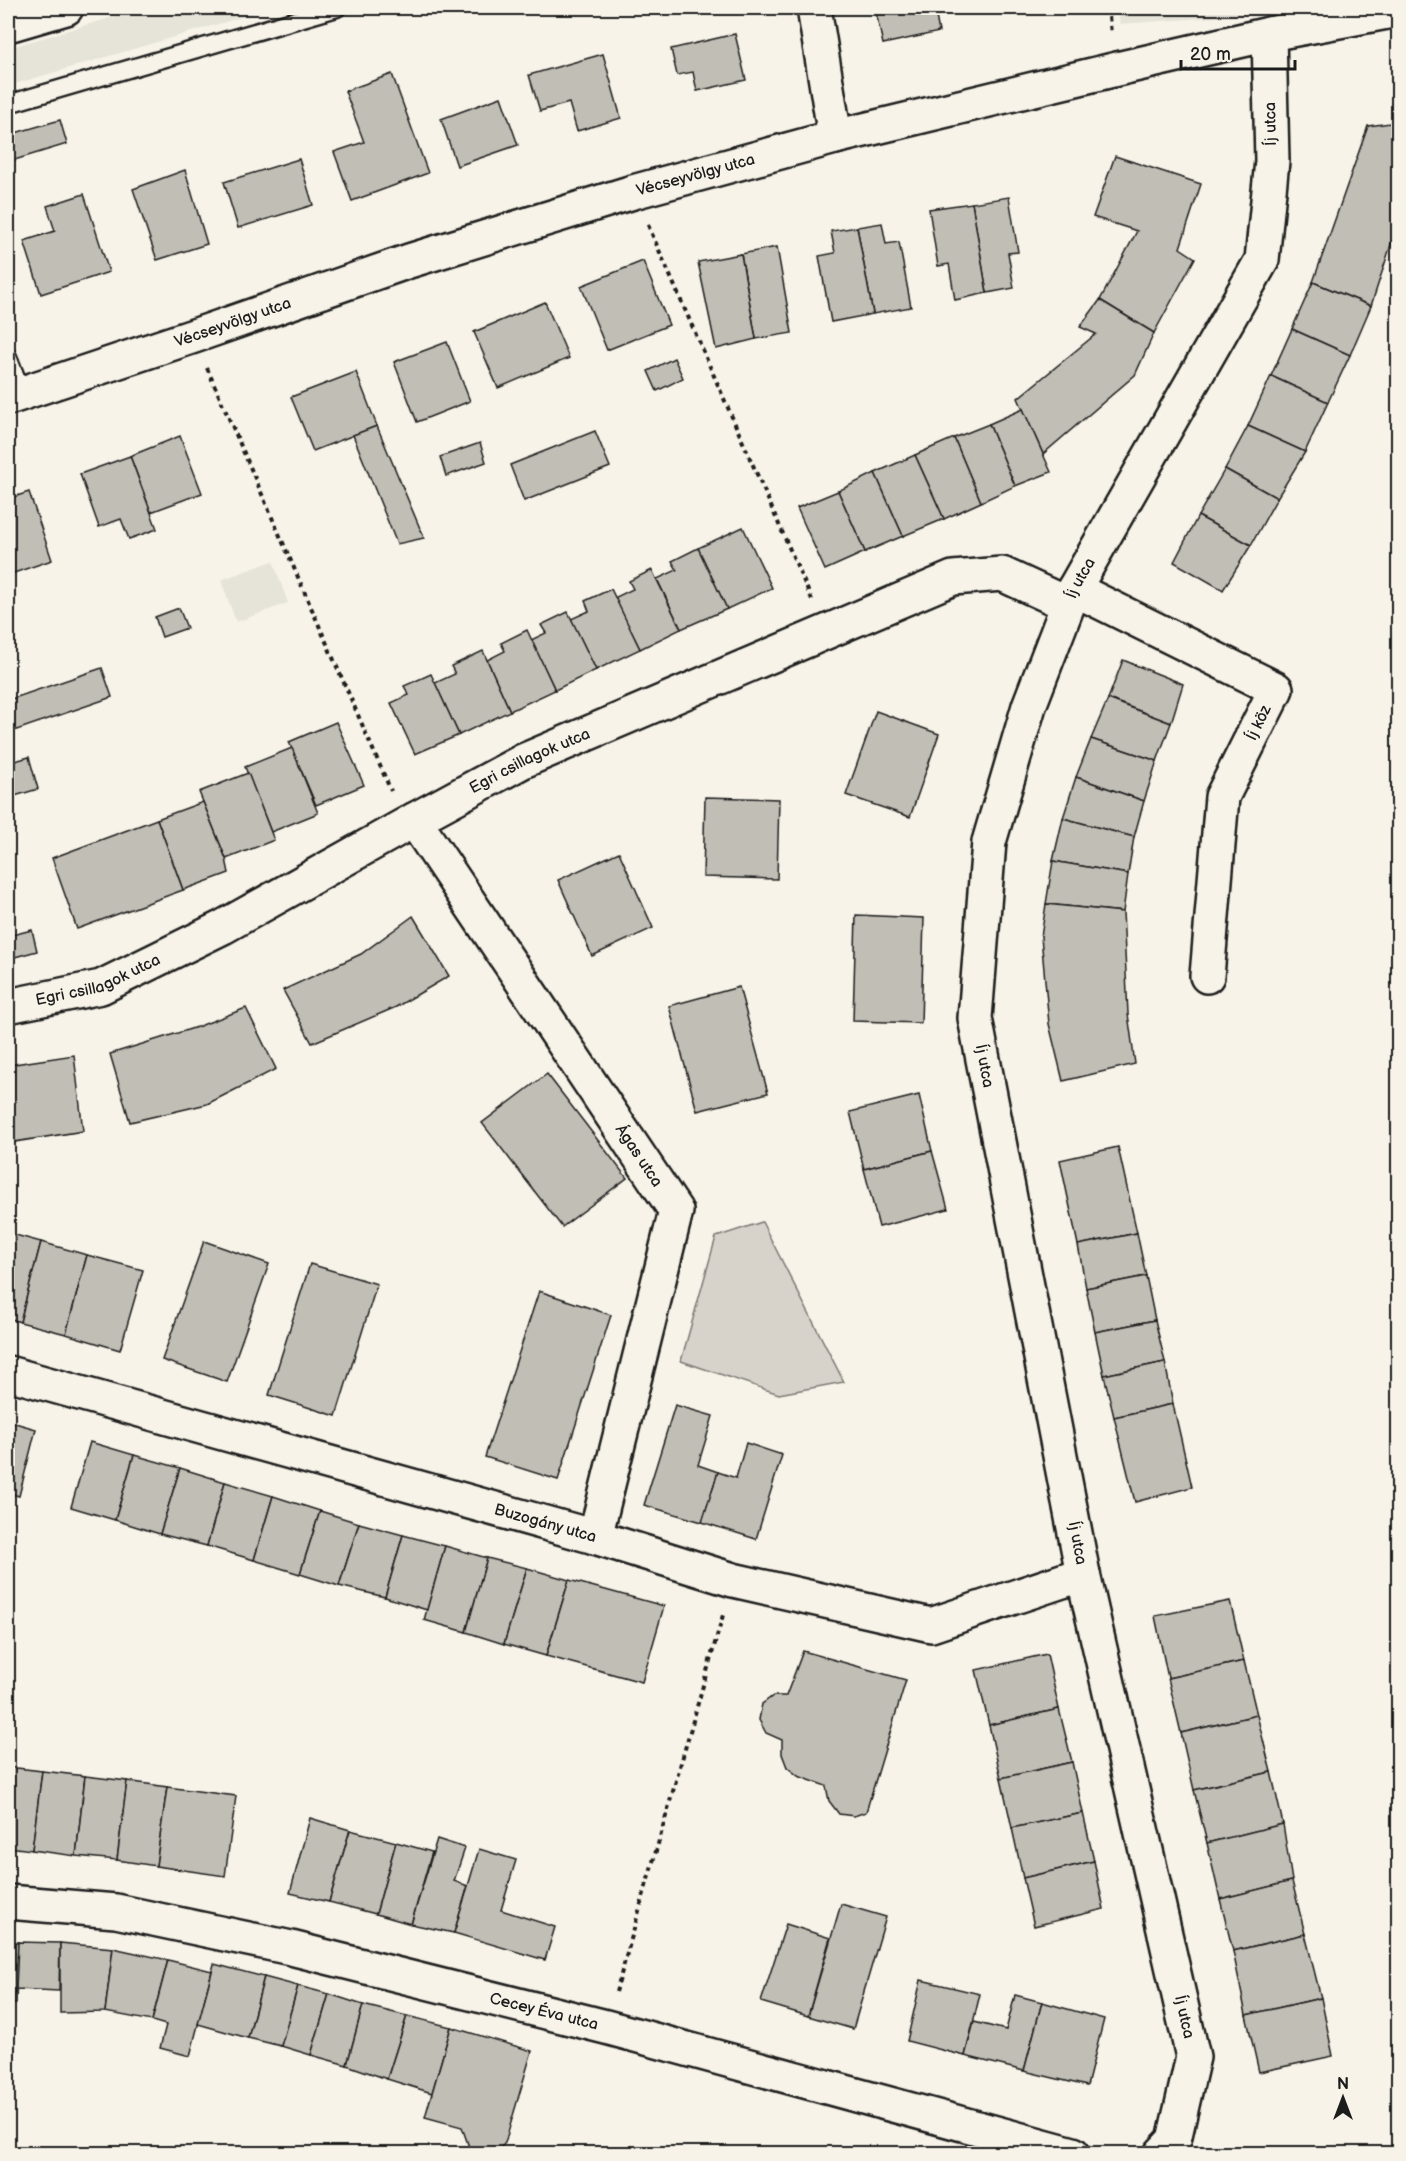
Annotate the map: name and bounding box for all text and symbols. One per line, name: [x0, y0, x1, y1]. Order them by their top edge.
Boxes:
scale bar: [1181, 33, 1295, 71]
text: 20 m: [1190, 44, 1231, 65]
street label: Íj utca: [1259, 102, 1281, 146]
street label: Vécseyvölgy utca: [634, 150, 757, 200]
street label: Vécseyvölgy utca: [172, 293, 293, 351]
street label: Íj utca: [1060, 554, 1099, 601]
street label: Íj köz: [1241, 701, 1276, 744]
street label: Egri csillagok utca: [466, 724, 593, 798]
street label: Egri csillagok utca: [34, 950, 163, 1010]
street label: Íj utca: [970, 1042, 999, 1089]
street label: Ágas utca: [611, 1120, 667, 1190]
street label: Buzogány utca: [492, 1500, 599, 1546]
street label: Íj utca: [1063, 1519, 1092, 1566]
street label: Cecey Éva utca: [488, 1989, 600, 2034]
street label: Íj utca: [1170, 1993, 1200, 2041]
north arrow: [1313, 2068, 1373, 2128]
text: N: [1337, 2075, 1349, 2094]

